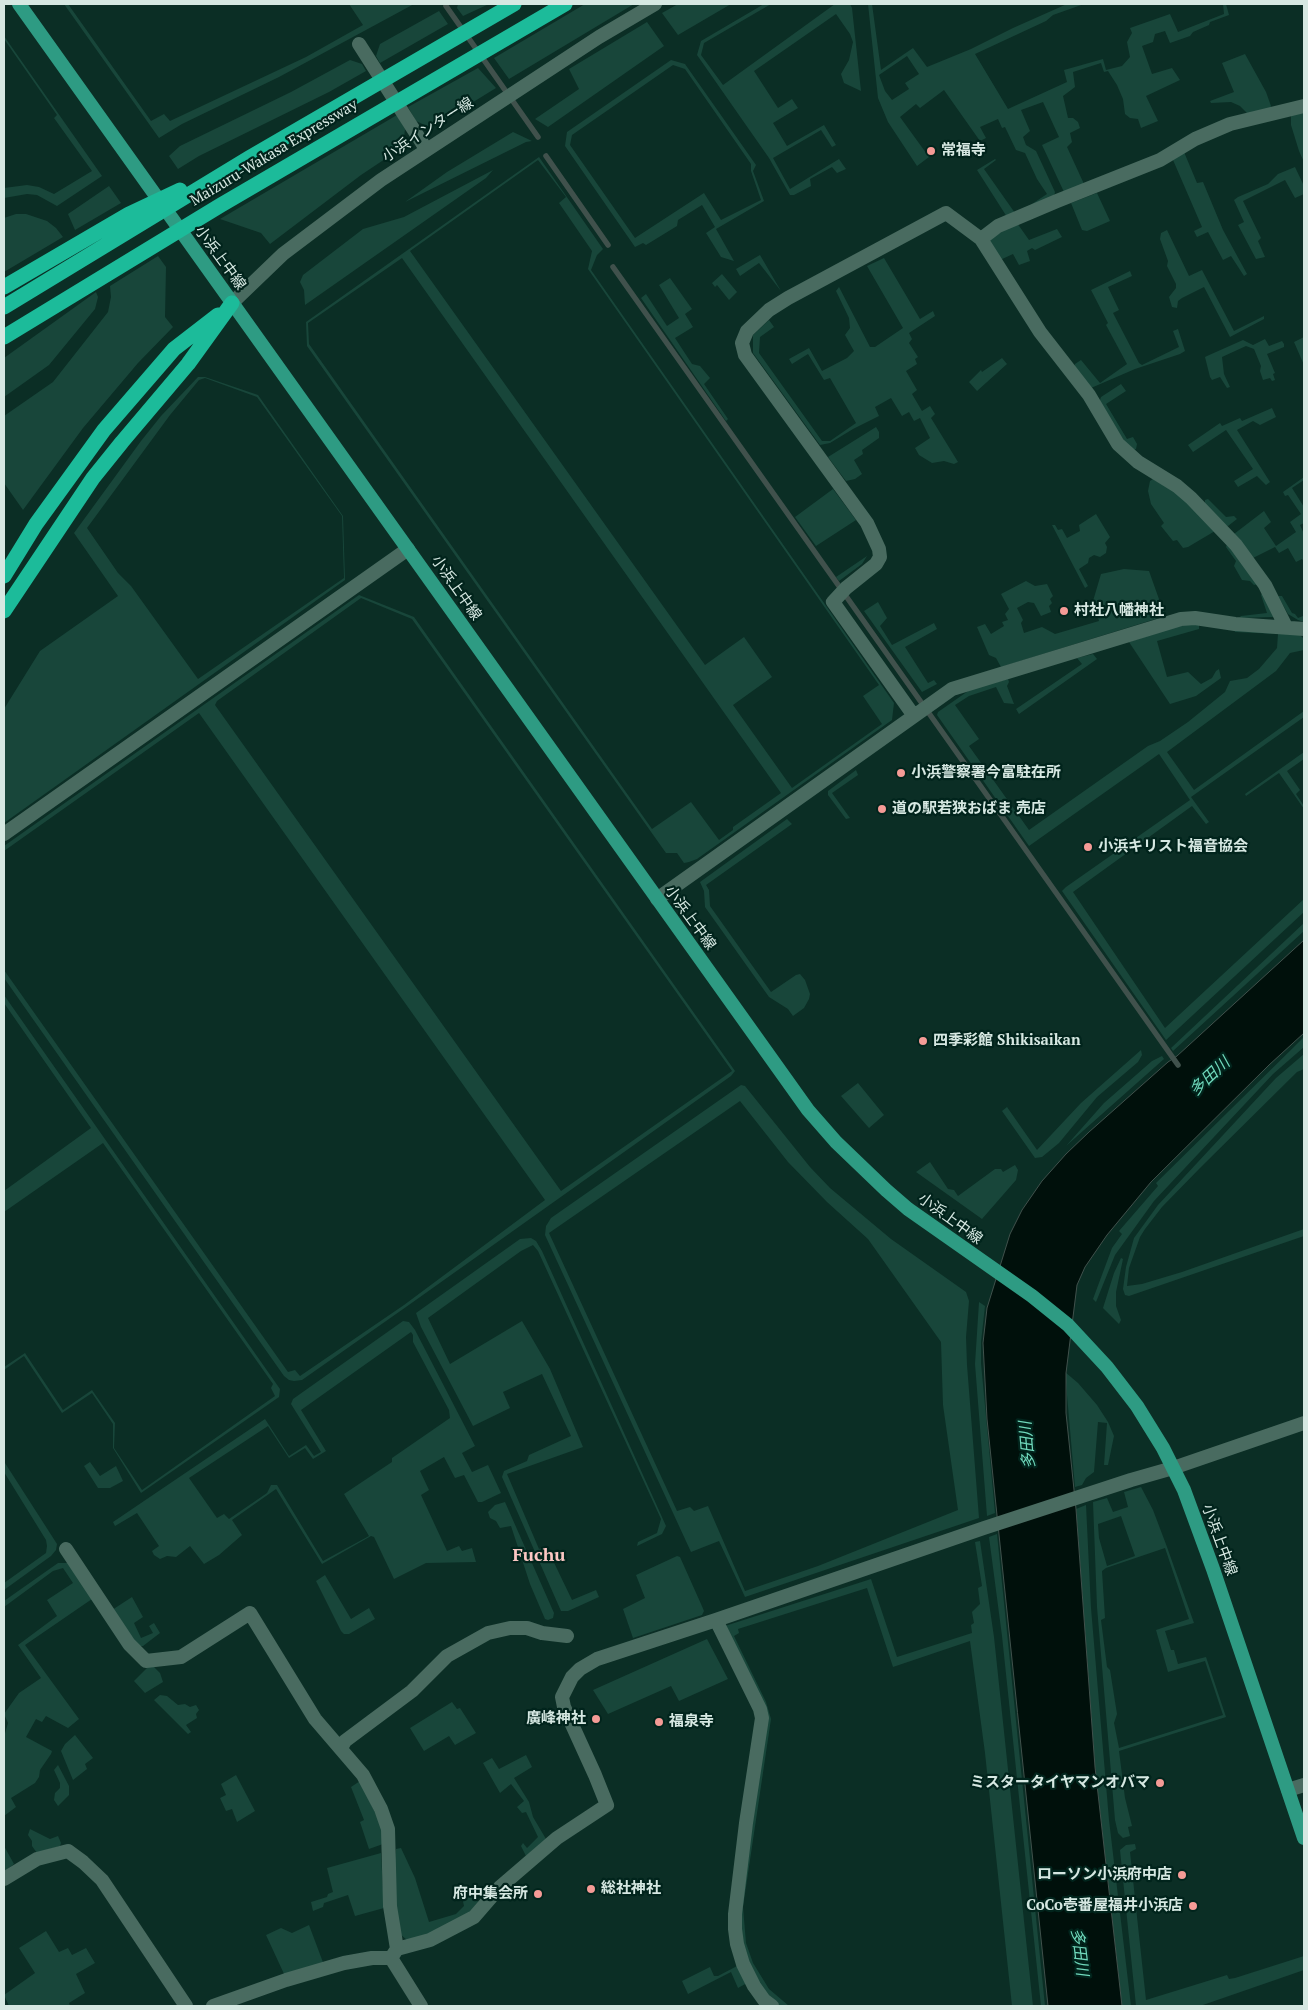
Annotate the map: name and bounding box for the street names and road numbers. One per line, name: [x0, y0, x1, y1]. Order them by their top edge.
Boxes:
street label: 小浜インター線: [379, 94, 477, 166]
street label: Maizuru-Wakasa Expressway: [187, 96, 361, 210]
street label: 小浜上中線: [191, 222, 249, 294]
street label: 小浜上中線: [427, 552, 485, 624]
street label: 小浜上中線: [661, 882, 719, 954]
street label: 小浜上中線: [914, 1190, 986, 1248]
street label: 小浜上中線: [1198, 1502, 1240, 1578]

